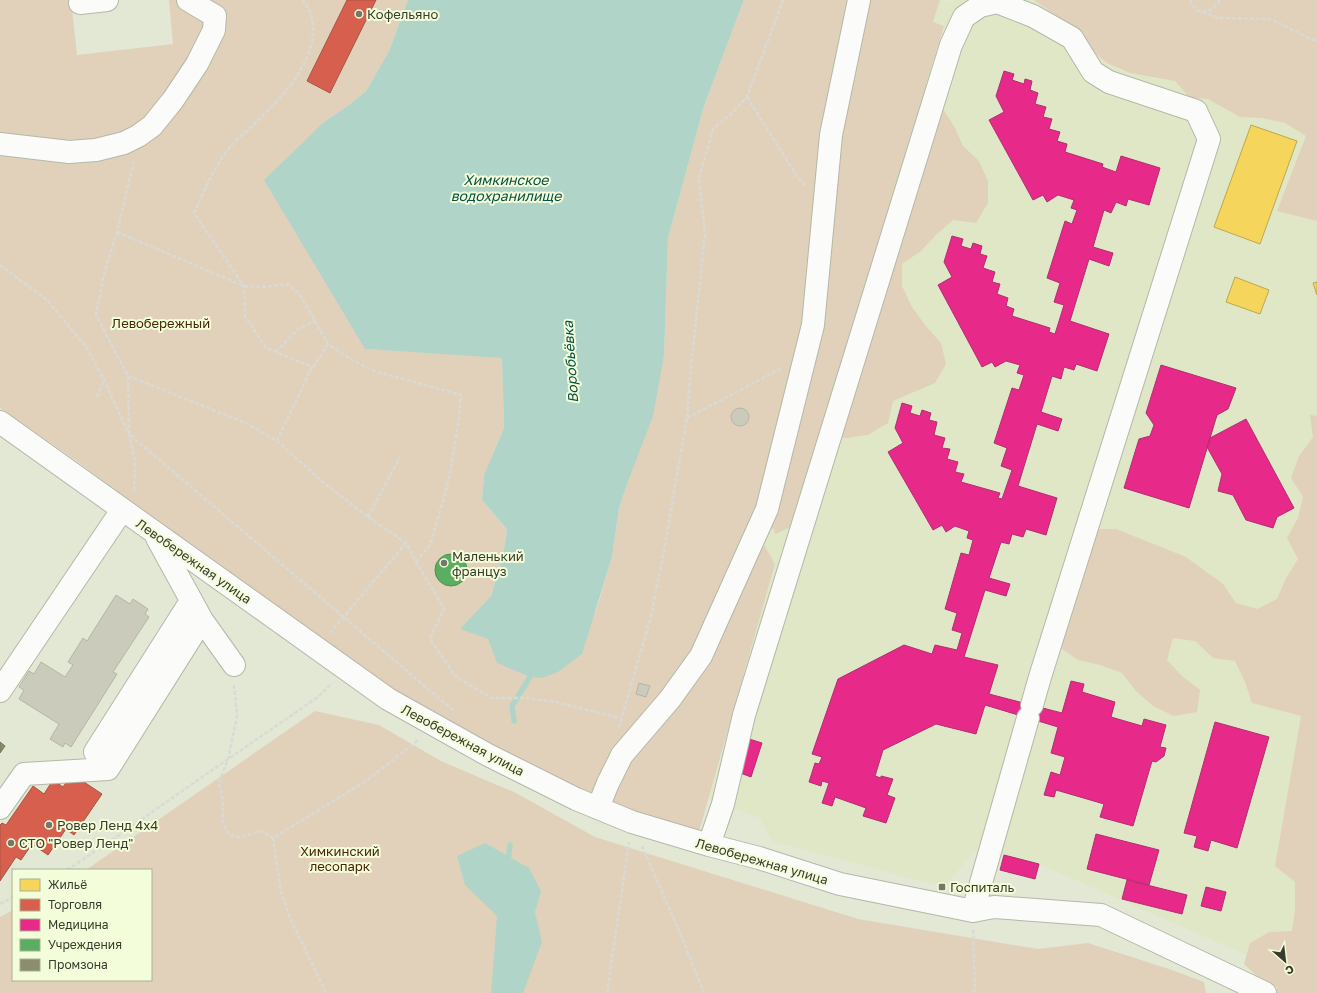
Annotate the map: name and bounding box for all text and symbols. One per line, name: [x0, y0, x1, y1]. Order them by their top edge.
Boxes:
place label: Кофельяно: [367, 6, 438, 22]
marker: Кофельяно: [354, 9, 364, 19]
water label: Химкинское водохранилище: [451, 171, 562, 204]
park label: Левобережный: [112, 315, 210, 331]
water label: Воробьёвка: [559, 319, 581, 404]
street label: Левобережная улица: [133, 515, 255, 607]
place label: Маленький француз: [452, 548, 524, 579]
marker: Маленький француз: [439, 558, 449, 568]
street label: Левобережная улица: [399, 701, 527, 779]
place label: Ровер Ленд 4х4: [57, 817, 158, 833]
marker: Ровер Ленд 4х4: [44, 820, 54, 830]
street label: Левобережная улица: [694, 834, 830, 888]
place label: СТО "Ровер Ленд": [19, 835, 133, 851]
marker: СТО "Ровер Ленд": [6, 838, 16, 848]
park label: Химкинский лесопарк: [300, 843, 380, 874]
legend: [12, 869, 152, 981]
text: Жильё: [48, 877, 87, 892]
place label: Госпиталь: [950, 879, 1015, 895]
marker: Госпиталь: [937, 882, 947, 892]
text: Торговля: [48, 897, 102, 912]
text: Медицина: [48, 917, 109, 932]
text: Учреждения: [48, 937, 122, 952]
north arrow: [1265, 941, 1305, 981]
text: Промзона: [48, 957, 108, 972]
text: С: [1283, 963, 1296, 978]

